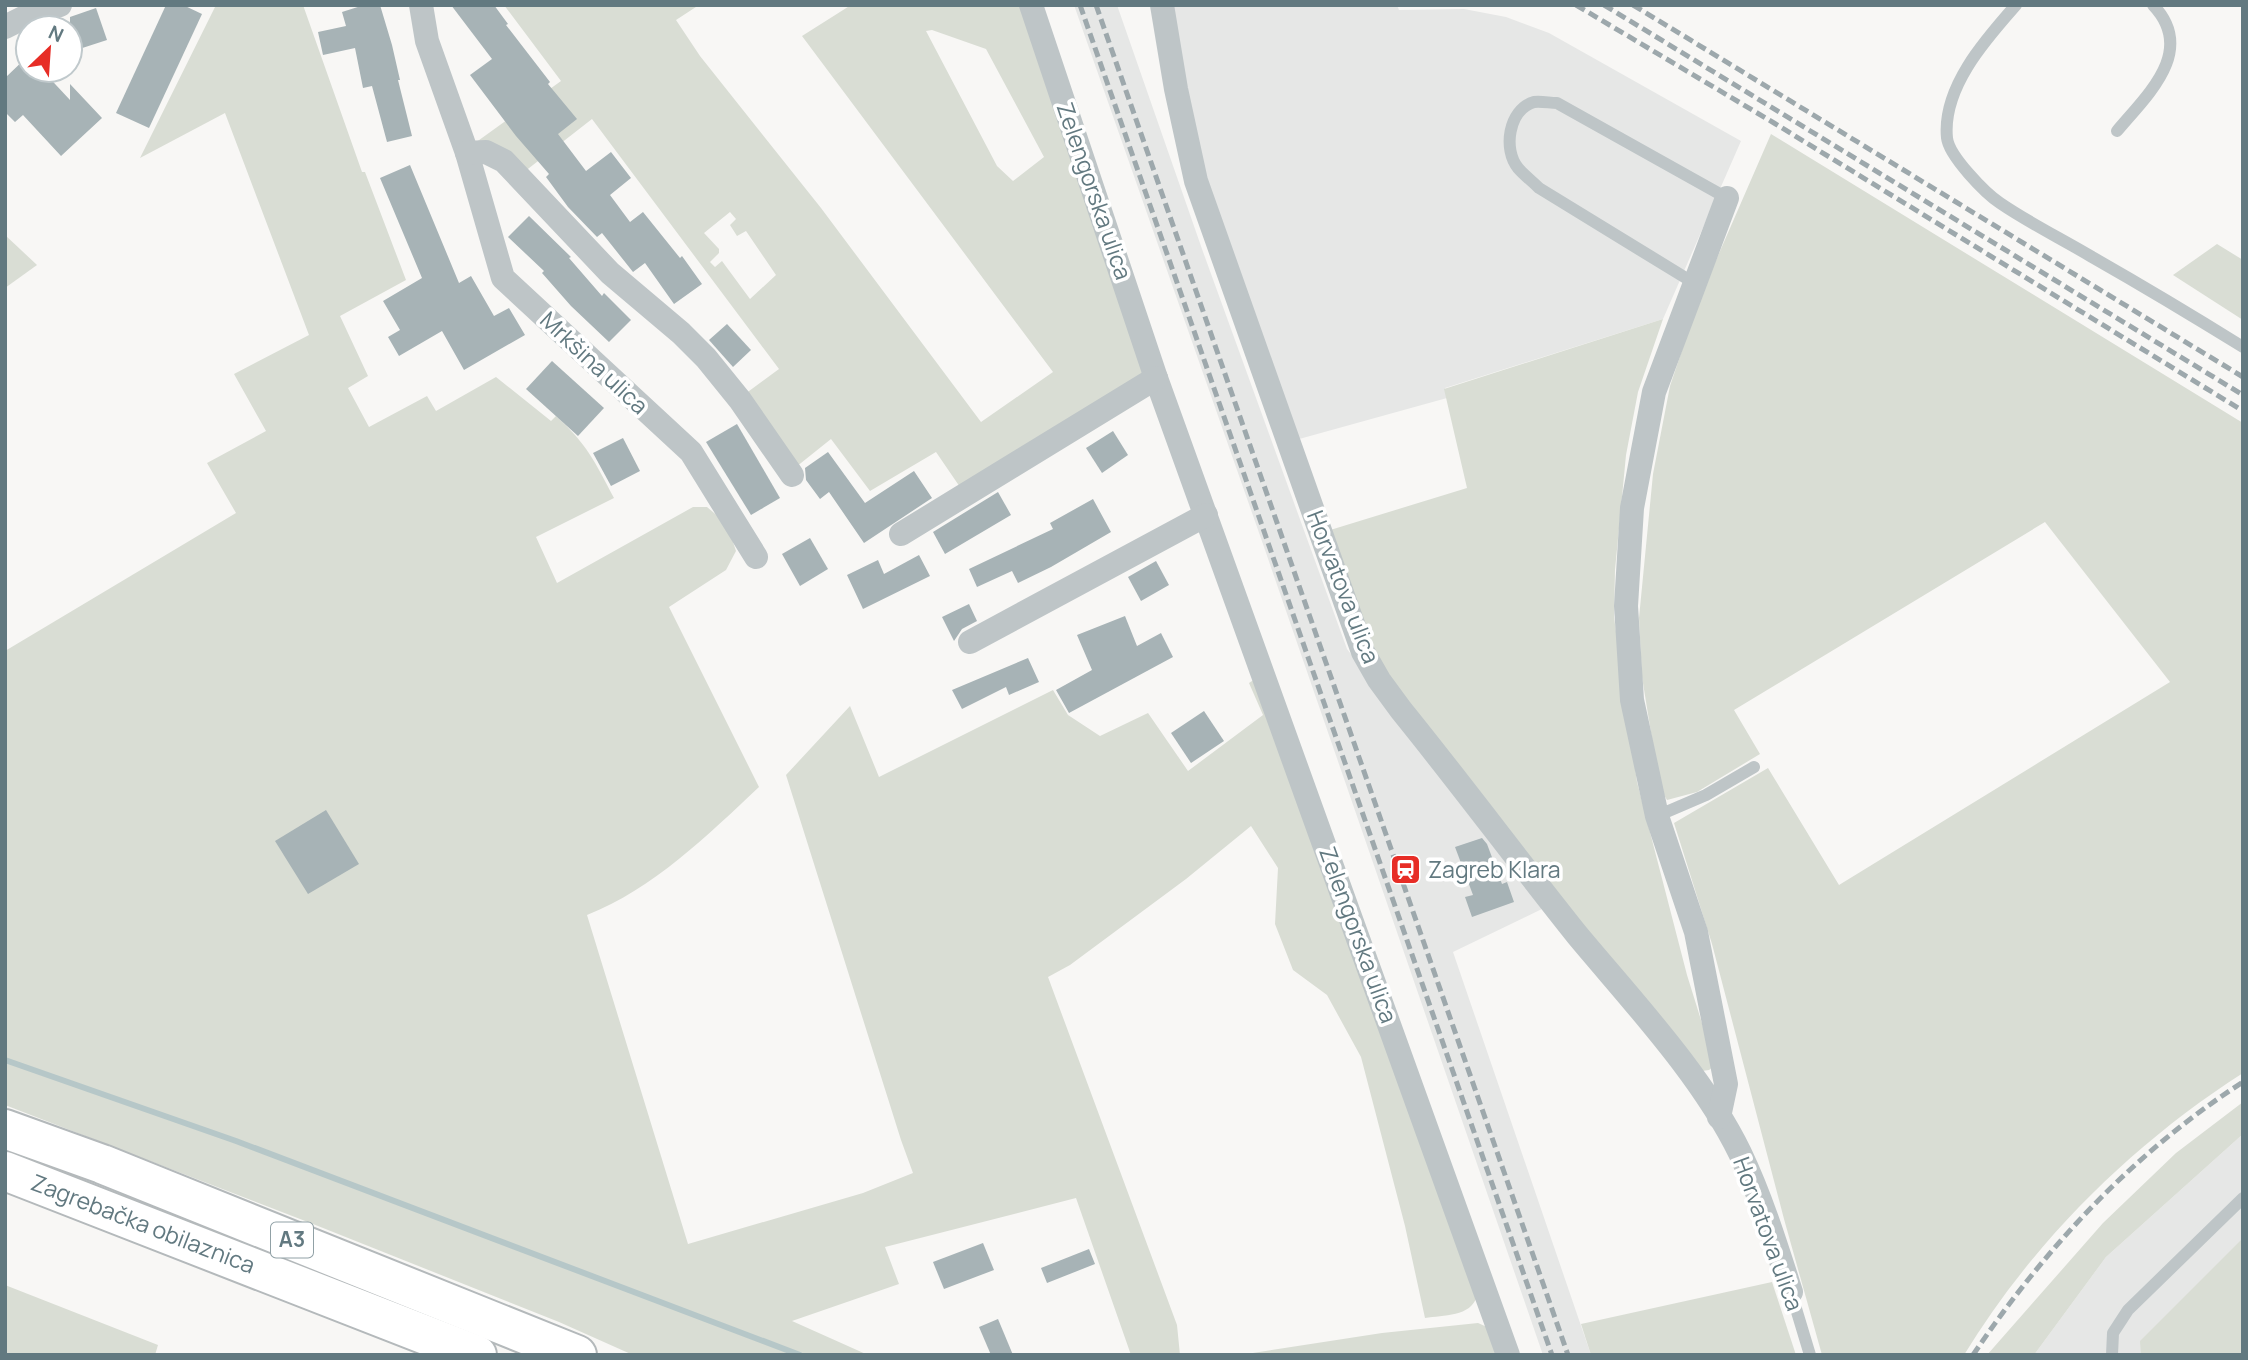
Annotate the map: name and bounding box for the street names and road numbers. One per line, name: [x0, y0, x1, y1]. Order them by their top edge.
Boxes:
street label: Zelengorska ulica: [1050, 98, 1140, 284]
street label: Mrkšina ulica: [534, 304, 656, 421]
street label: Horvatova ulica: [1300, 506, 1388, 668]
street label: Zelengorska ulica: [1312, 842, 1406, 1027]
street label: Horvatova ulica: [1726, 1152, 1812, 1315]
street label: Zagrebačka obilaznica: [27, 1166, 260, 1281]
road number: A3: [271, 1222, 313, 1258]

